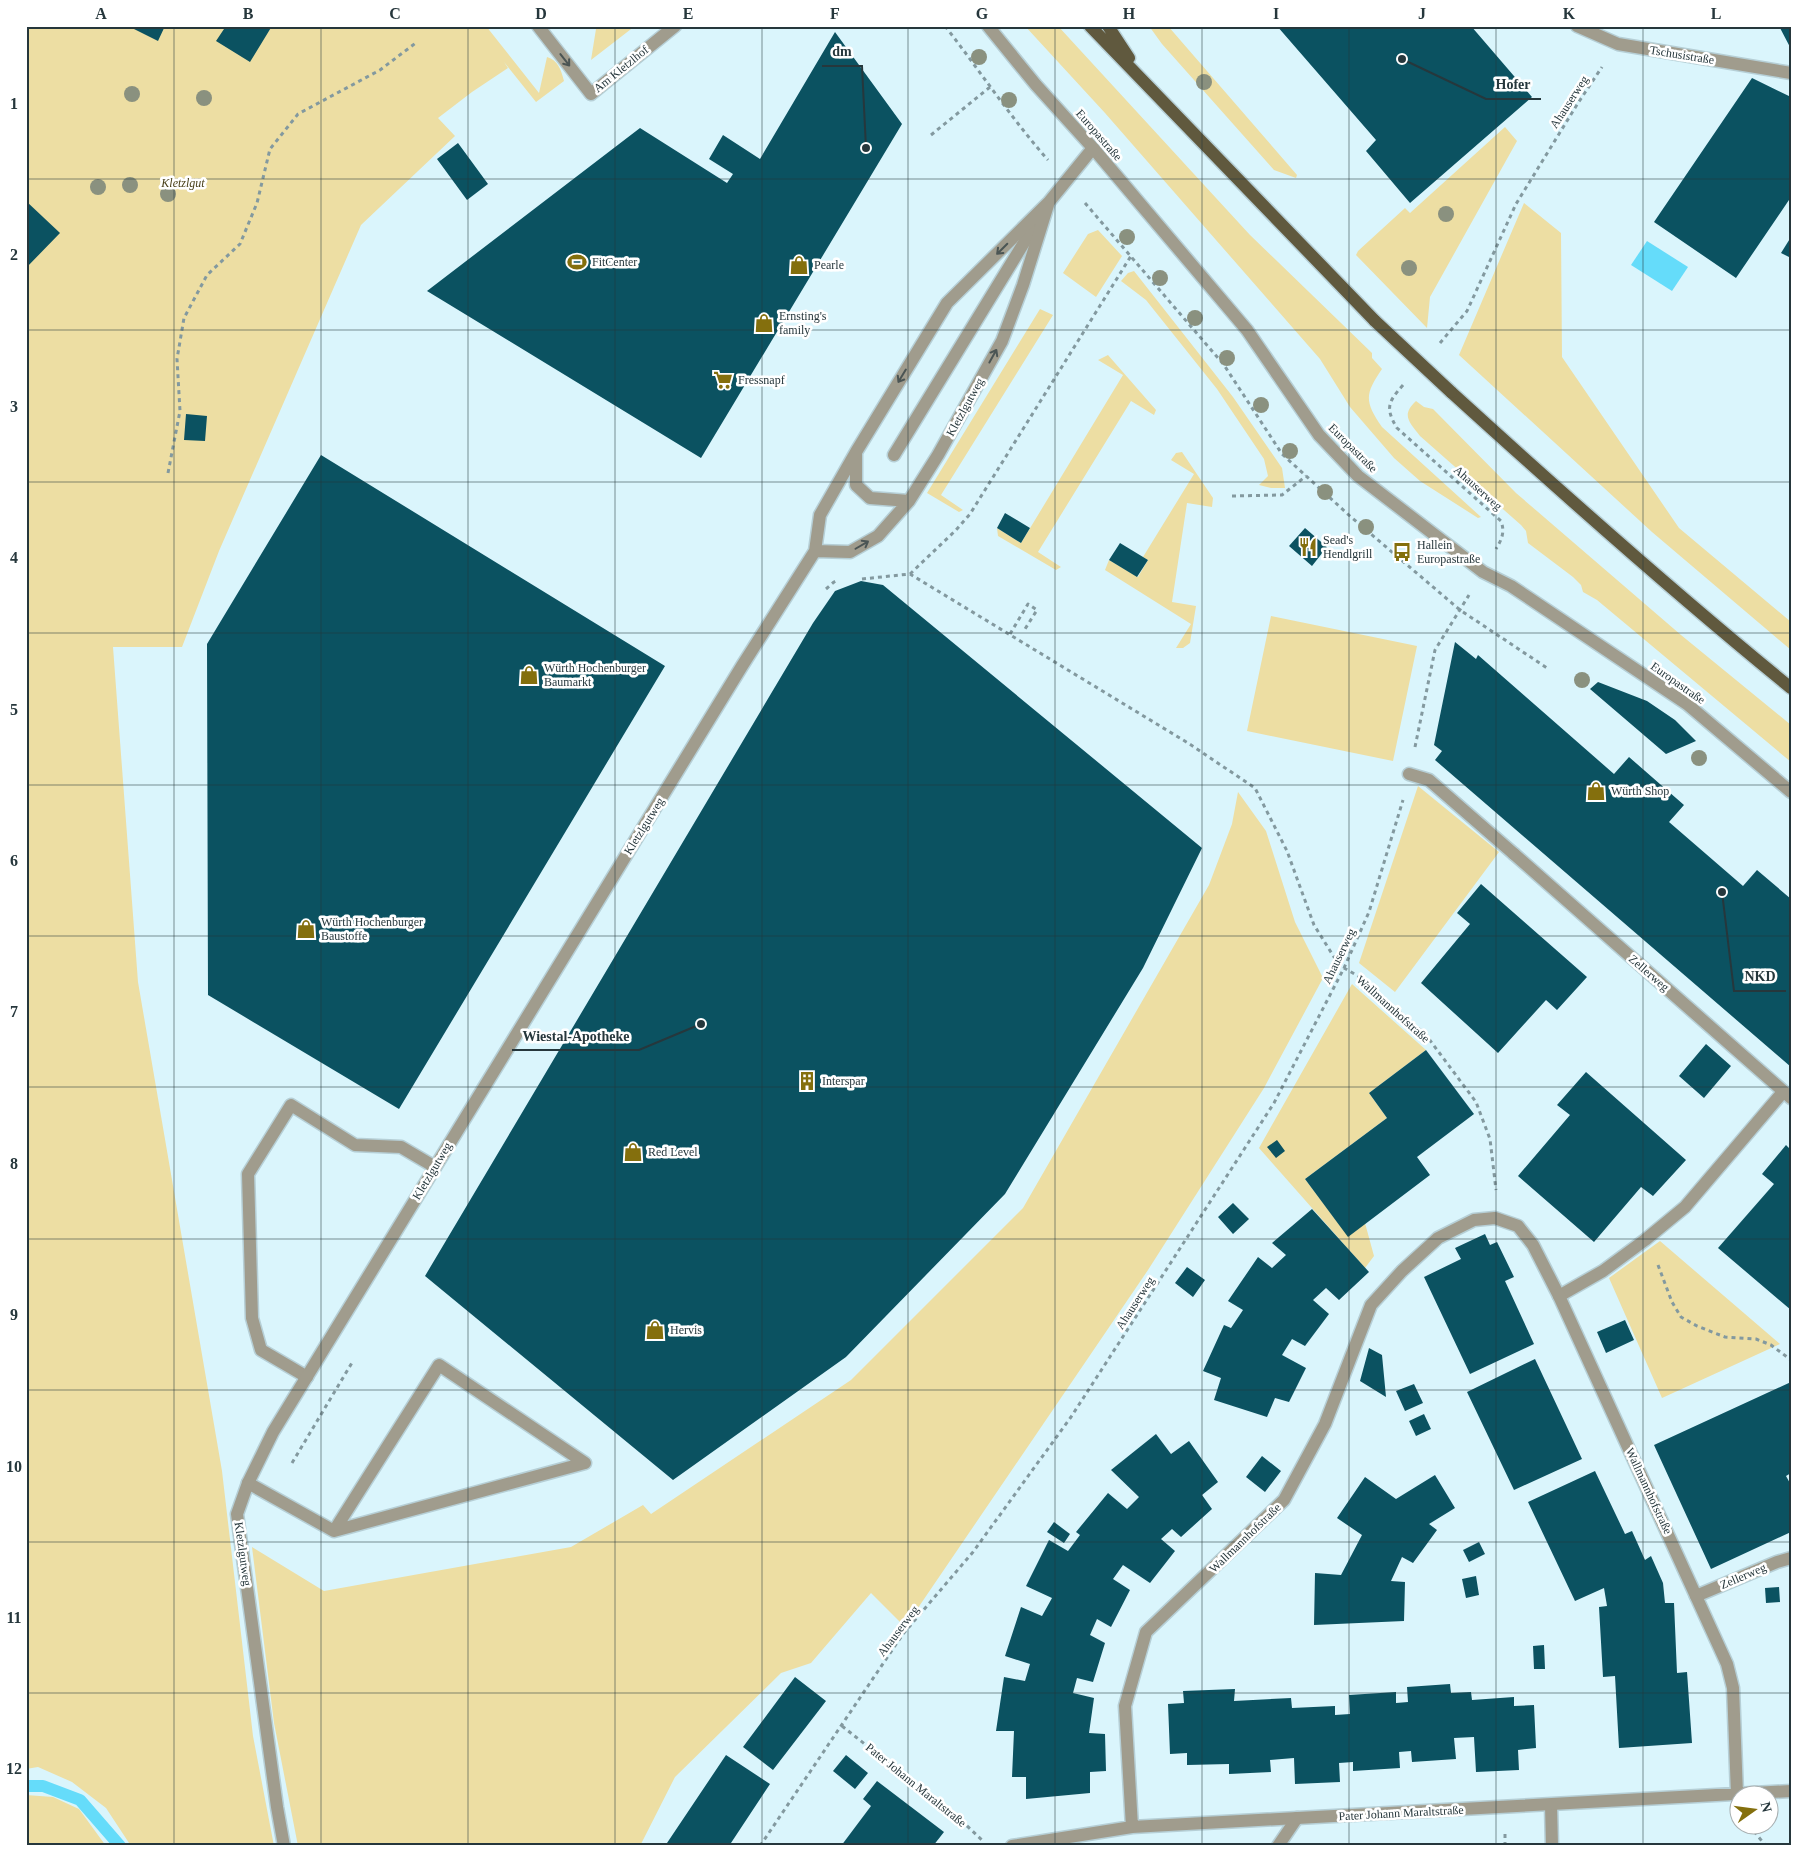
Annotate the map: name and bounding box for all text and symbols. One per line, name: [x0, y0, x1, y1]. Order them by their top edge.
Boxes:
text: A: [95, 5, 107, 22]
text: B: [243, 5, 254, 22]
text: C: [389, 5, 401, 22]
text: D: [535, 5, 547, 22]
text: E: [683, 5, 693, 22]
text: F: [830, 5, 840, 22]
text: G: [976, 5, 989, 22]
text: H: [1123, 5, 1136, 22]
text: I: [1273, 5, 1279, 22]
text: J: [1418, 5, 1426, 22]
text: K: [1563, 5, 1576, 22]
text: L: [1711, 5, 1721, 22]
callout: dm: [822, 37, 862, 66]
street label: Am Kletzlhof: [591, 43, 651, 95]
street label: Tschusistraße: [1649, 43, 1715, 67]
text: dm: [832, 44, 852, 59]
one-way arrow: [559, 53, 570, 66]
callout: Hofer: [1486, 70, 1541, 99]
street label: Ahauserweg: [1547, 73, 1591, 131]
text: Hofer: [1496, 77, 1530, 92]
text: 1: [10, 95, 18, 112]
street label: Europastraße: [1073, 107, 1125, 163]
park label: Kletzlgut: [160, 176, 205, 190]
one-way arrow: [996, 243, 1008, 255]
text: 2: [10, 246, 18, 263]
sports icon: FitCenter: [566, 251, 588, 273]
shop icon: Pearle: [788, 254, 810, 276]
place label: FitCenter: [592, 255, 637, 269]
place label: Pearle: [814, 258, 844, 272]
place label: Ernsting's family: [779, 309, 827, 337]
shop icon: Ernsting's family: [753, 312, 775, 334]
one-way arrow: [989, 349, 999, 364]
one-way arrow: [897, 368, 907, 382]
supermarket icon: Fressnapf: [712, 369, 734, 391]
place label: Fressnapf: [738, 373, 785, 387]
street label: Kletzlgutweg: [943, 375, 987, 439]
text: 3: [10, 398, 18, 415]
street label: Europastraße: [1326, 421, 1380, 475]
street label: Ahauserweg: [1451, 463, 1505, 513]
place label: Sead's Hendlgrill: [1323, 533, 1373, 561]
restaurant icon: Sead's Hendlgrill: [1297, 536, 1319, 558]
place label: Hallein Europastraße: [1417, 538, 1480, 566]
one-way arrow: [855, 539, 869, 549]
bus stop icon: Hallein Europastraße: [1391, 541, 1413, 563]
text: 4: [10, 549, 18, 566]
street label: Europastraße: [1648, 659, 1708, 707]
place label: Würth Hochenburger Baumarkt: [544, 661, 646, 689]
shop icon: Würth Hochenburger Baumarkt: [518, 664, 540, 686]
text: 5: [10, 701, 18, 718]
shop icon: Würth Shop: [1585, 780, 1607, 802]
place label: Würth Shop: [1611, 784, 1669, 798]
street label: Kletzlgutweg: [621, 795, 667, 857]
text: 6: [10, 852, 18, 869]
place label: Würth Hochenburger Baustoffe: [321, 915, 423, 943]
shop icon: Würth Hochenburger Baustoffe: [295, 918, 317, 940]
street label: Ahauserweg: [1320, 926, 1358, 986]
street label: Zellerweg: [1626, 952, 1672, 994]
callout: NKD: [1734, 962, 1786, 991]
text: NKD: [1744, 969, 1776, 984]
street label: Wallmannhofstraße: [1354, 972, 1432, 1046]
text: 7: [10, 1003, 18, 1020]
callout: Wiestal-Apotheke: [512, 1021, 639, 1050]
text: Wiestal-Apotheke: [522, 1029, 630, 1044]
building icon: Interspar: [796, 1070, 818, 1092]
place label: Interspar: [822, 1074, 865, 1088]
street label: Kletzlgutweg: [409, 1140, 455, 1202]
shop icon: Red Level: [622, 1141, 644, 1163]
place label: Red Level: [648, 1145, 698, 1159]
text: 8: [10, 1155, 18, 1172]
street label: Ahauserweg: [1113, 1274, 1157, 1332]
text: 9: [10, 1306, 18, 1323]
shop icon: Hervis: [644, 1319, 666, 1341]
place label: Hervis: [670, 1323, 702, 1337]
street label: Wallmannhofstraße: [1623, 1446, 1675, 1536]
text: 10: [6, 1458, 22, 1475]
street label: Wallmannhofstraße: [1206, 1500, 1284, 1576]
street label: Kletzlgutweg: [232, 1521, 254, 1587]
street label: Zellerweg: [1718, 1560, 1768, 1592]
street label: Ahauserweg: [874, 1603, 922, 1659]
text: 11: [6, 1609, 22, 1626]
street label: Pater Johann Maraltstraße: [863, 1740, 969, 1830]
text: 12: [6, 1760, 22, 1777]
north arrow: [1730, 1784, 1780, 1834]
text: N: [1758, 1800, 1775, 1814]
street label: Pater Johann Maraltstraße: [1338, 1803, 1464, 1823]

